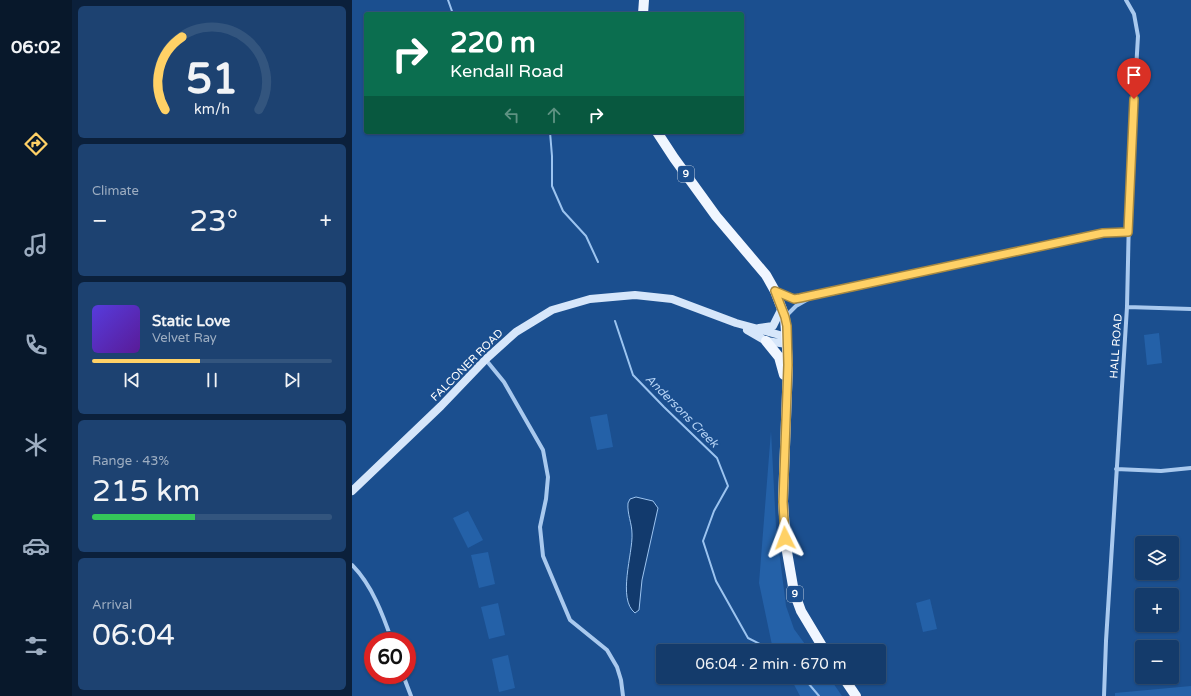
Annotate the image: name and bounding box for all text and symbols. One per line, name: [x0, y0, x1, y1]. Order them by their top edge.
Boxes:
text: 220 m: [450, 26, 536, 60]
icon: right: [384, 28, 436, 80]
text: 06:02: [11, 36, 61, 58]
text: 51: [186, 55, 238, 105]
pin: [1117, 58, 1151, 99]
text: Kendall Road: [450, 60, 564, 82]
icon: arrive: [1123, 64, 1145, 86]
text: km/h: [194, 101, 230, 118]
icon: left: [501, 104, 523, 126]
icon: ahead: [543, 104, 565, 126]
icon: right: [585, 104, 607, 126]
icon: directions: [22, 130, 50, 158]
road number: 9: [678, 166, 694, 182]
text: Climate: [92, 183, 139, 199]
text: 23°: [189, 203, 238, 240]
text: −: [92, 208, 108, 234]
text: +: [320, 208, 332, 234]
icon: music: [22, 231, 50, 259]
text: Static Love: [152, 312, 230, 330]
street label: HALL ROAD: [1107, 313, 1125, 379]
street label: FALCONER ROAD: [428, 326, 506, 404]
text: Velvet Ray: [152, 330, 217, 346]
icon: phone: [22, 331, 50, 359]
icon: previous: [121, 369, 143, 391]
icon: pause: [201, 369, 223, 391]
icon: next: [281, 369, 303, 391]
water label: Andersons Creek: [643, 372, 722, 451]
icon: climate: [22, 431, 50, 459]
text: Range · 43%: [92, 453, 169, 469]
text: 215 km: [92, 473, 200, 510]
position arrow: [764, 517, 806, 559]
icon: car: [22, 532, 50, 560]
map controls: [1135, 536, 1179, 684]
button: layers: [1135, 536, 1179, 580]
road number: 9: [787, 586, 803, 602]
button: +: [1135, 588, 1179, 632]
text: Arrival: [92, 597, 132, 613]
text: 06:04: [92, 617, 175, 654]
icon: filters: [22, 632, 50, 660]
speed limit sign: 60: [364, 632, 416, 684]
button: −: [1135, 640, 1179, 684]
text: 06:04 · 2 min · 670 m: [696, 655, 846, 673]

